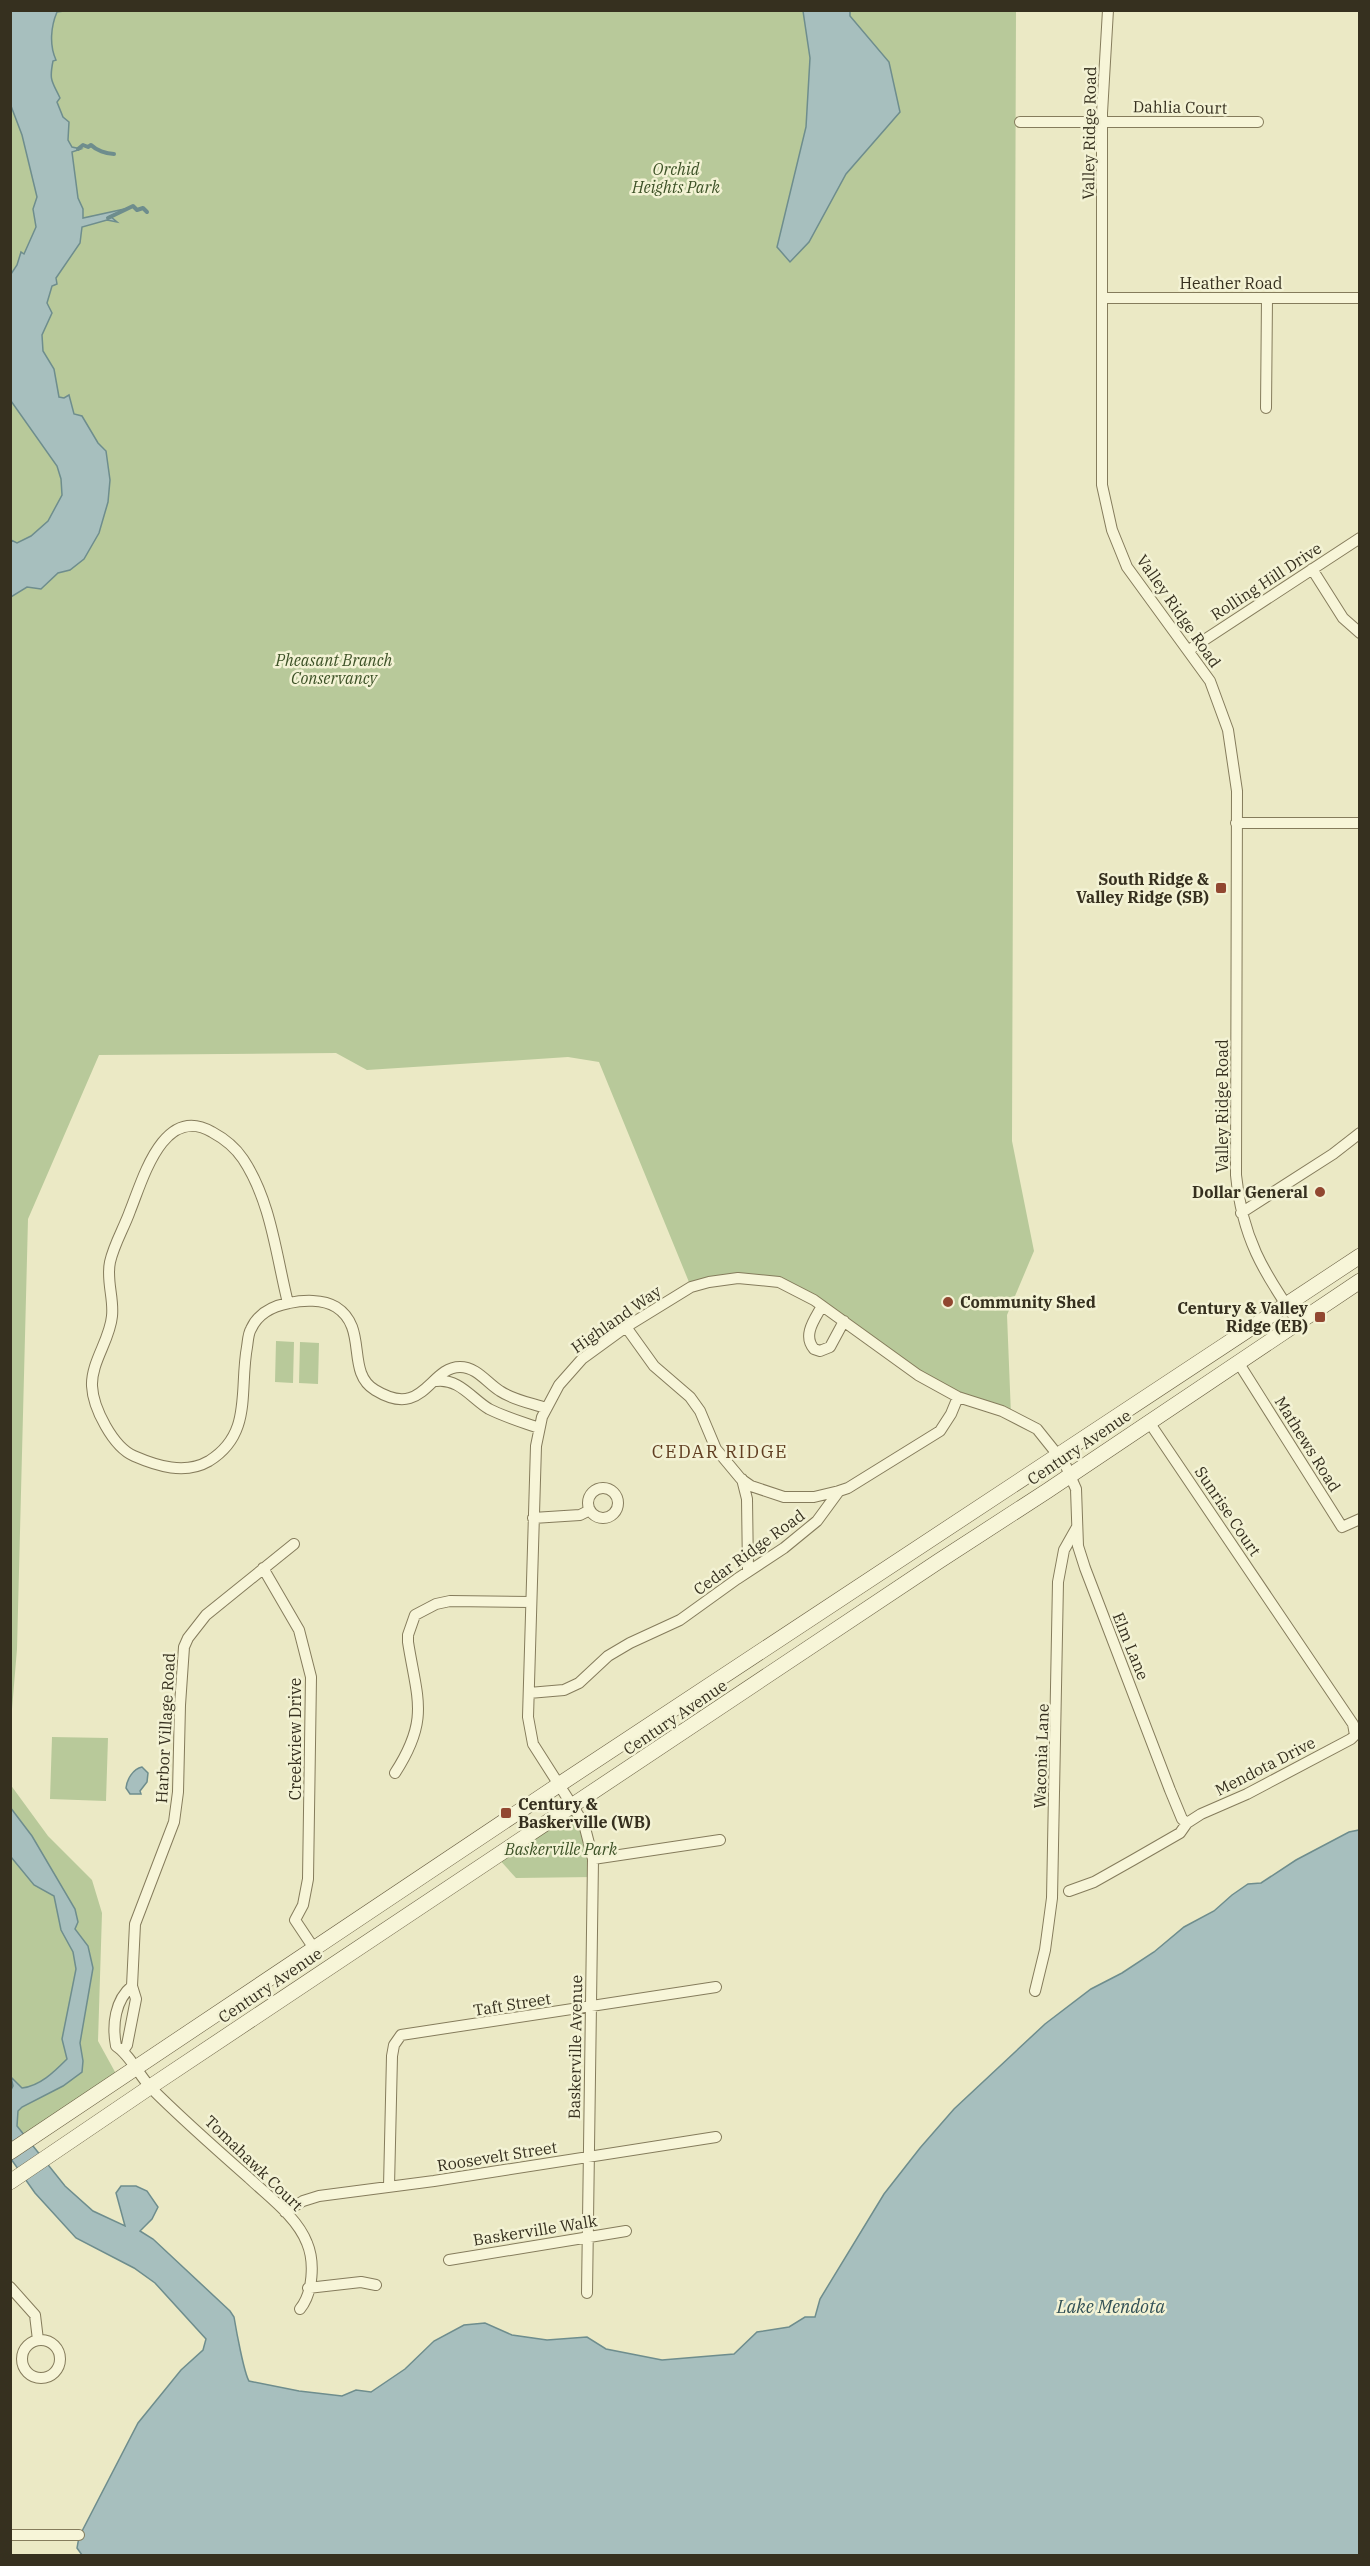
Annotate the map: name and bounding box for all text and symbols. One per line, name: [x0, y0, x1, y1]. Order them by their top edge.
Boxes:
street label: Valley Ridge Road: [1078, 66, 1100, 200]
street label: Dahlia Court: [1133, 96, 1228, 118]
park label: Orchid Heights Park: [631, 159, 721, 197]
street label: Heather Road: [1179, 273, 1283, 293]
street label: Rolling Hill Drive: [1207, 538, 1325, 624]
street label: Valley Ridge Road: [1133, 551, 1226, 672]
park label: Pheasant Branch Conservancy: [275, 650, 393, 688]
place label: South Ridge & Valley Ridge (SB): [1076, 869, 1209, 907]
marker: South Ridge & Valley Ridge (SB): [1214, 881, 1228, 895]
street label: Valley Ridge Road: [1212, 1039, 1232, 1173]
place label: Dollar General: [1192, 1182, 1308, 1202]
marker: Dollar General: [1313, 1185, 1327, 1199]
street label: Highland Way: [567, 1280, 665, 1357]
place label: Community Shed: [960, 1292, 1096, 1312]
marker: Community Shed: [941, 1295, 955, 1309]
place label: Century & Valley Ridge (EB): [1177, 1298, 1309, 1336]
marker: Century & Valley Ridge (EB): [1313, 1310, 1327, 1324]
street label: Mathews Road: [1271, 1393, 1345, 1496]
street label: Century Avenue: [1023, 1405, 1135, 1489]
district label: CEDAR RIDGE: [652, 1440, 788, 1463]
street label: Sunrise Court: [1191, 1462, 1266, 1560]
street label: Cedar Ridge Road: [689, 1505, 809, 1599]
street label: Elm Lane: [1108, 1609, 1154, 1683]
street label: Harbor Village Road: [151, 1652, 179, 1804]
street label: Century Avenue: [619, 1675, 731, 1759]
street label: Creekview Drive: [285, 1678, 305, 1800]
street label: Waconia Lane: [1029, 1703, 1053, 1809]
street label: Mendota Drive: [1211, 1732, 1319, 1800]
place label: Century & Baskerville (WB): [518, 1794, 651, 1832]
marker: Century & Baskerville (WB): [499, 1806, 513, 1820]
park label: Baskerville Park: [504, 1839, 618, 1859]
street label: Century Avenue: [214, 1943, 326, 2027]
street label: Baskerville Avenue: [564, 1975, 586, 2119]
street label: Taft Street: [472, 1988, 553, 2020]
street label: Tomahawk Court: [201, 2111, 308, 2215]
street label: Roosevelt Street: [436, 2137, 559, 2175]
street label: Baskerville Walk: [472, 2210, 599, 2250]
water label: Lake Mendota: [1056, 2295, 1165, 2318]

